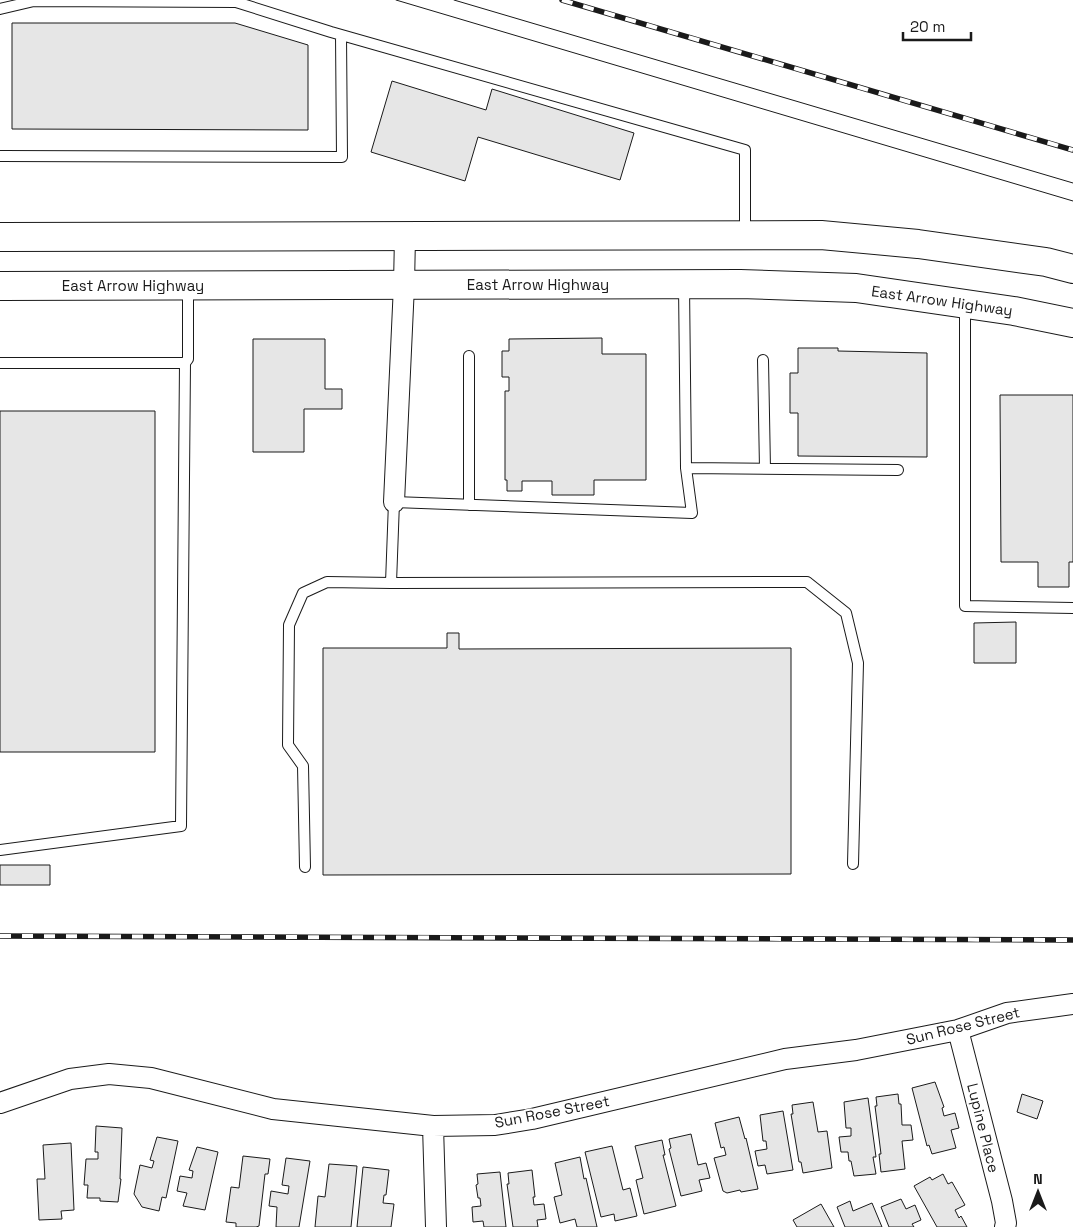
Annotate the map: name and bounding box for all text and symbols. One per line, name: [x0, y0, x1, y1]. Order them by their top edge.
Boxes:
scale bar: [903, 10, 970, 42]
text: 20 m: [910, 17, 945, 36]
street label: East Arrow Highway: [467, 275, 609, 294]
street label: East Arrow Highway: [62, 276, 204, 295]
street label: East Arrow Highway: [870, 281, 1014, 320]
street label: Sun Rose Street: [904, 1002, 1022, 1049]
street label: Lupine Place: [963, 1081, 1004, 1175]
street label: Sun Rose Street: [493, 1091, 611, 1132]
north arrow: [1013, 1167, 1063, 1217]
text: N: [1033, 1170, 1043, 1188]

